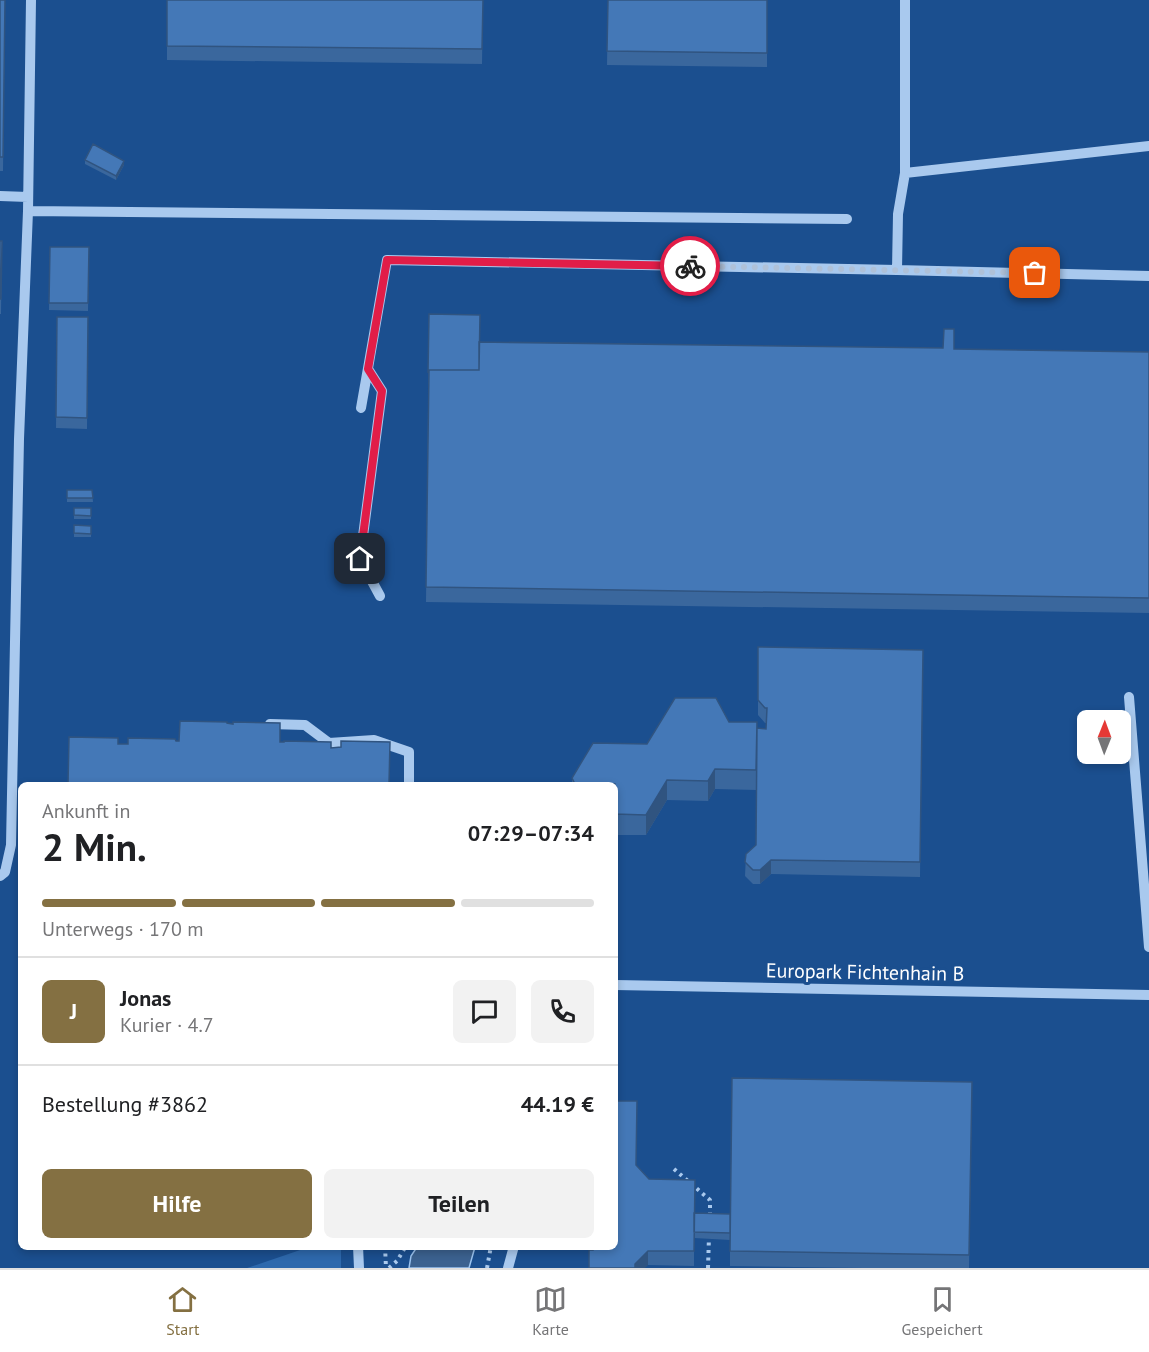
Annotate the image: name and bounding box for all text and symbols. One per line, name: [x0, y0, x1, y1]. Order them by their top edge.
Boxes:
courier: [660, 236, 720, 296]
pin: [1009, 247, 1060, 298]
icon: bike: [674, 250, 707, 283]
icon: bag: [1018, 256, 1051, 289]
pin: [334, 533, 385, 584]
icon: home: [343, 542, 376, 575]
north arrow: [1077, 710, 1131, 764]
map controls: [1077, 710, 1131, 764]
text: Ankunft in: [42, 798, 130, 824]
text: 07:29–07:34: [468, 819, 594, 847]
text: 2 Min.: [42, 821, 147, 872]
text: Unterwegs · 170 m: [42, 916, 203, 942]
street label: Europark Fichtenhain B: [766, 957, 964, 987]
button: chat: [453, 980, 516, 1043]
button: phone: [531, 980, 594, 1043]
text: Jonas: [120, 984, 171, 1012]
text: J: [70, 997, 77, 1025]
text: Kurier · 4.7: [120, 1012, 214, 1038]
text: Bestellung #3862: [42, 1090, 208, 1118]
text: 44.19 €: [521, 1090, 594, 1118]
button: Hilfe: [42, 1169, 312, 1238]
button: Teilen: [324, 1169, 594, 1238]
tab: Start: [166, 1283, 200, 1339]
tab: Karte: [532, 1283, 569, 1339]
tab: Gespeichert: [901, 1283, 983, 1339]

